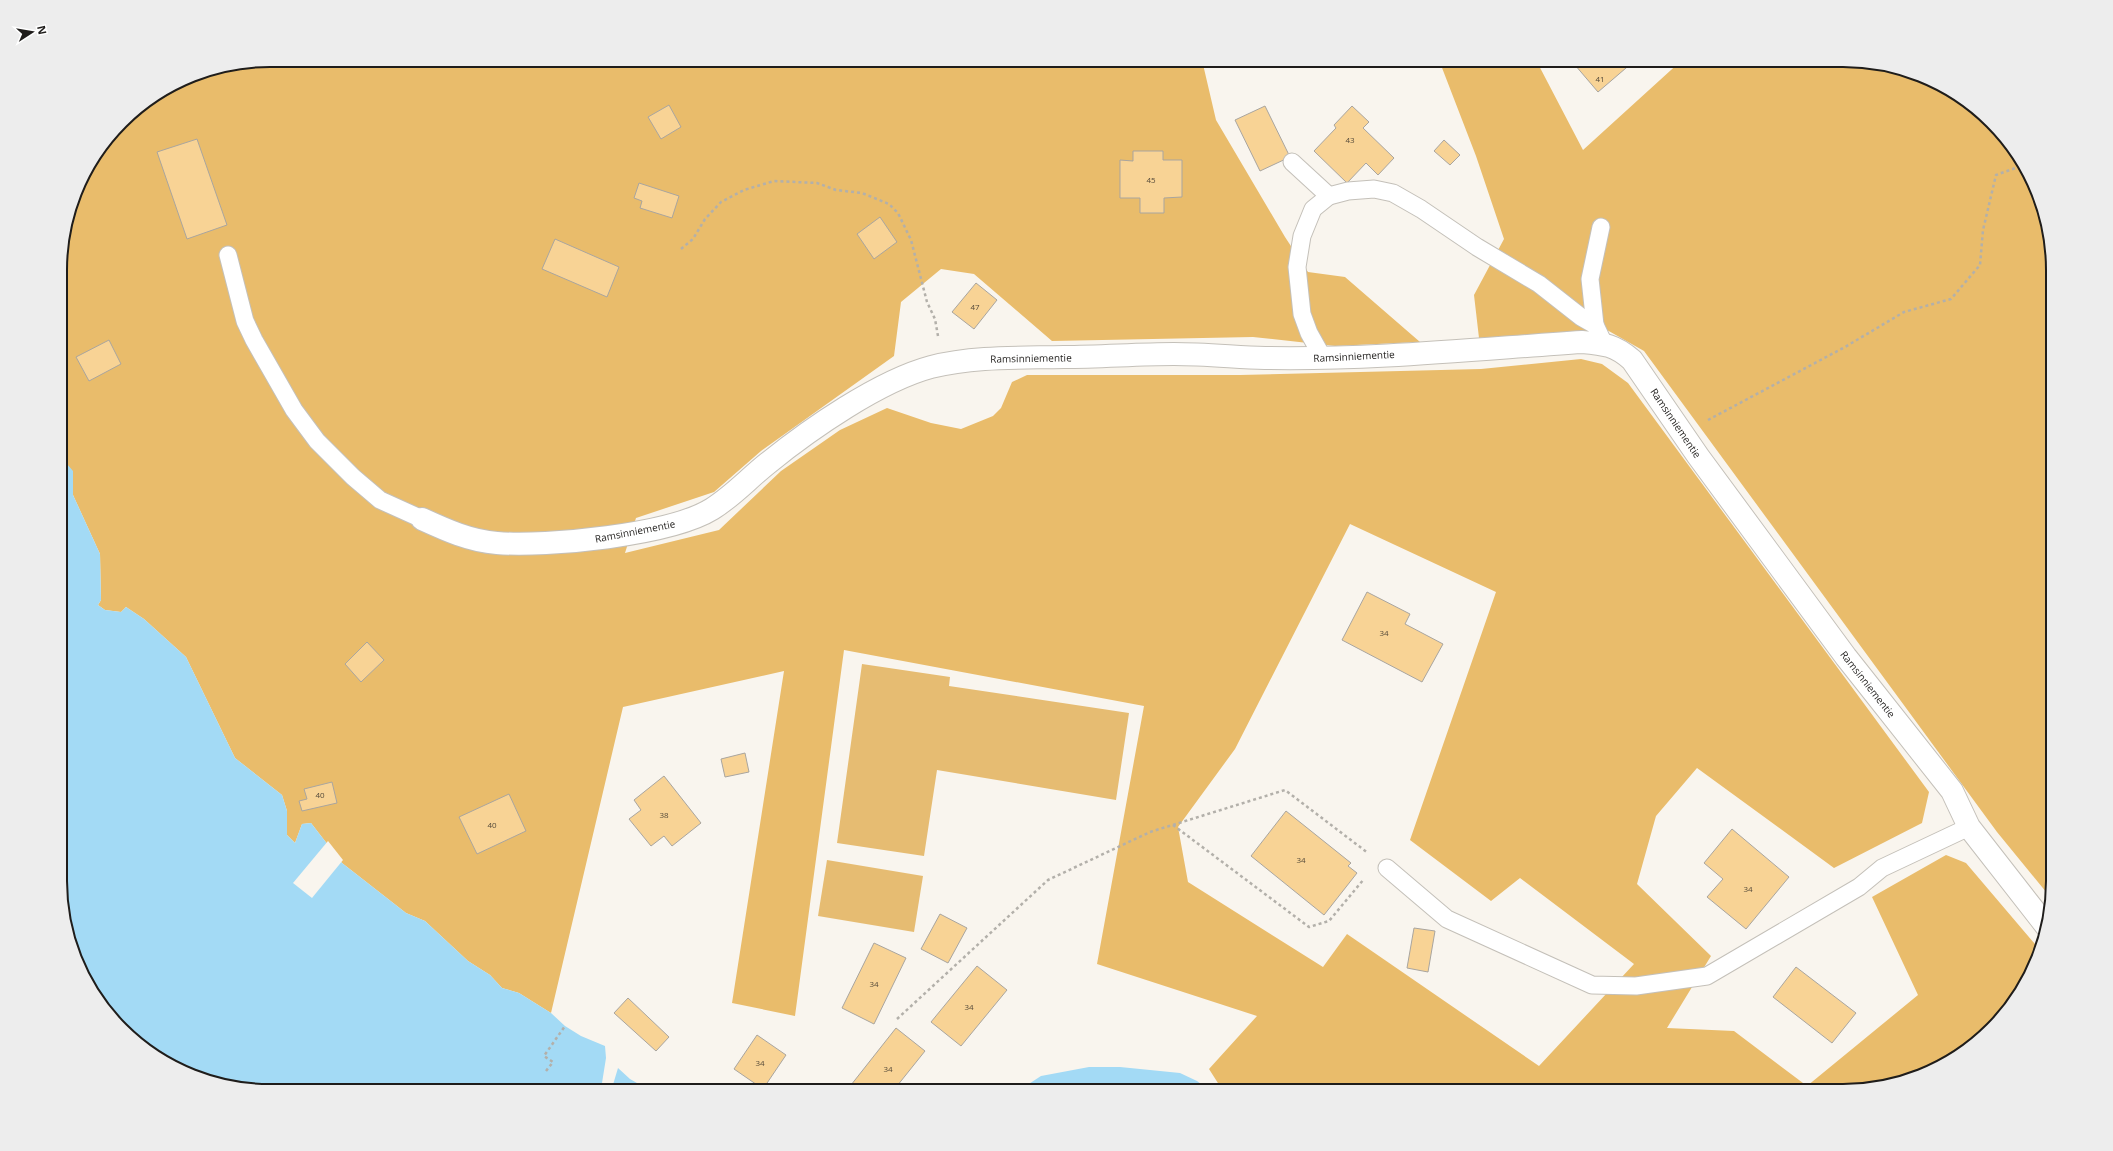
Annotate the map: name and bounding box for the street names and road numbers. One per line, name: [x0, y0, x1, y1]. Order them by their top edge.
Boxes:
street label: Ramsinniementie: [1313, 347, 1395, 365]
street label: Ramsinniementie: [990, 350, 1072, 366]
street label: Ramsinniementie: [1647, 385, 1705, 461]
street label: Ramsinniementie: [594, 516, 677, 546]
street label: Ramsinniementie: [1837, 648, 1899, 721]

